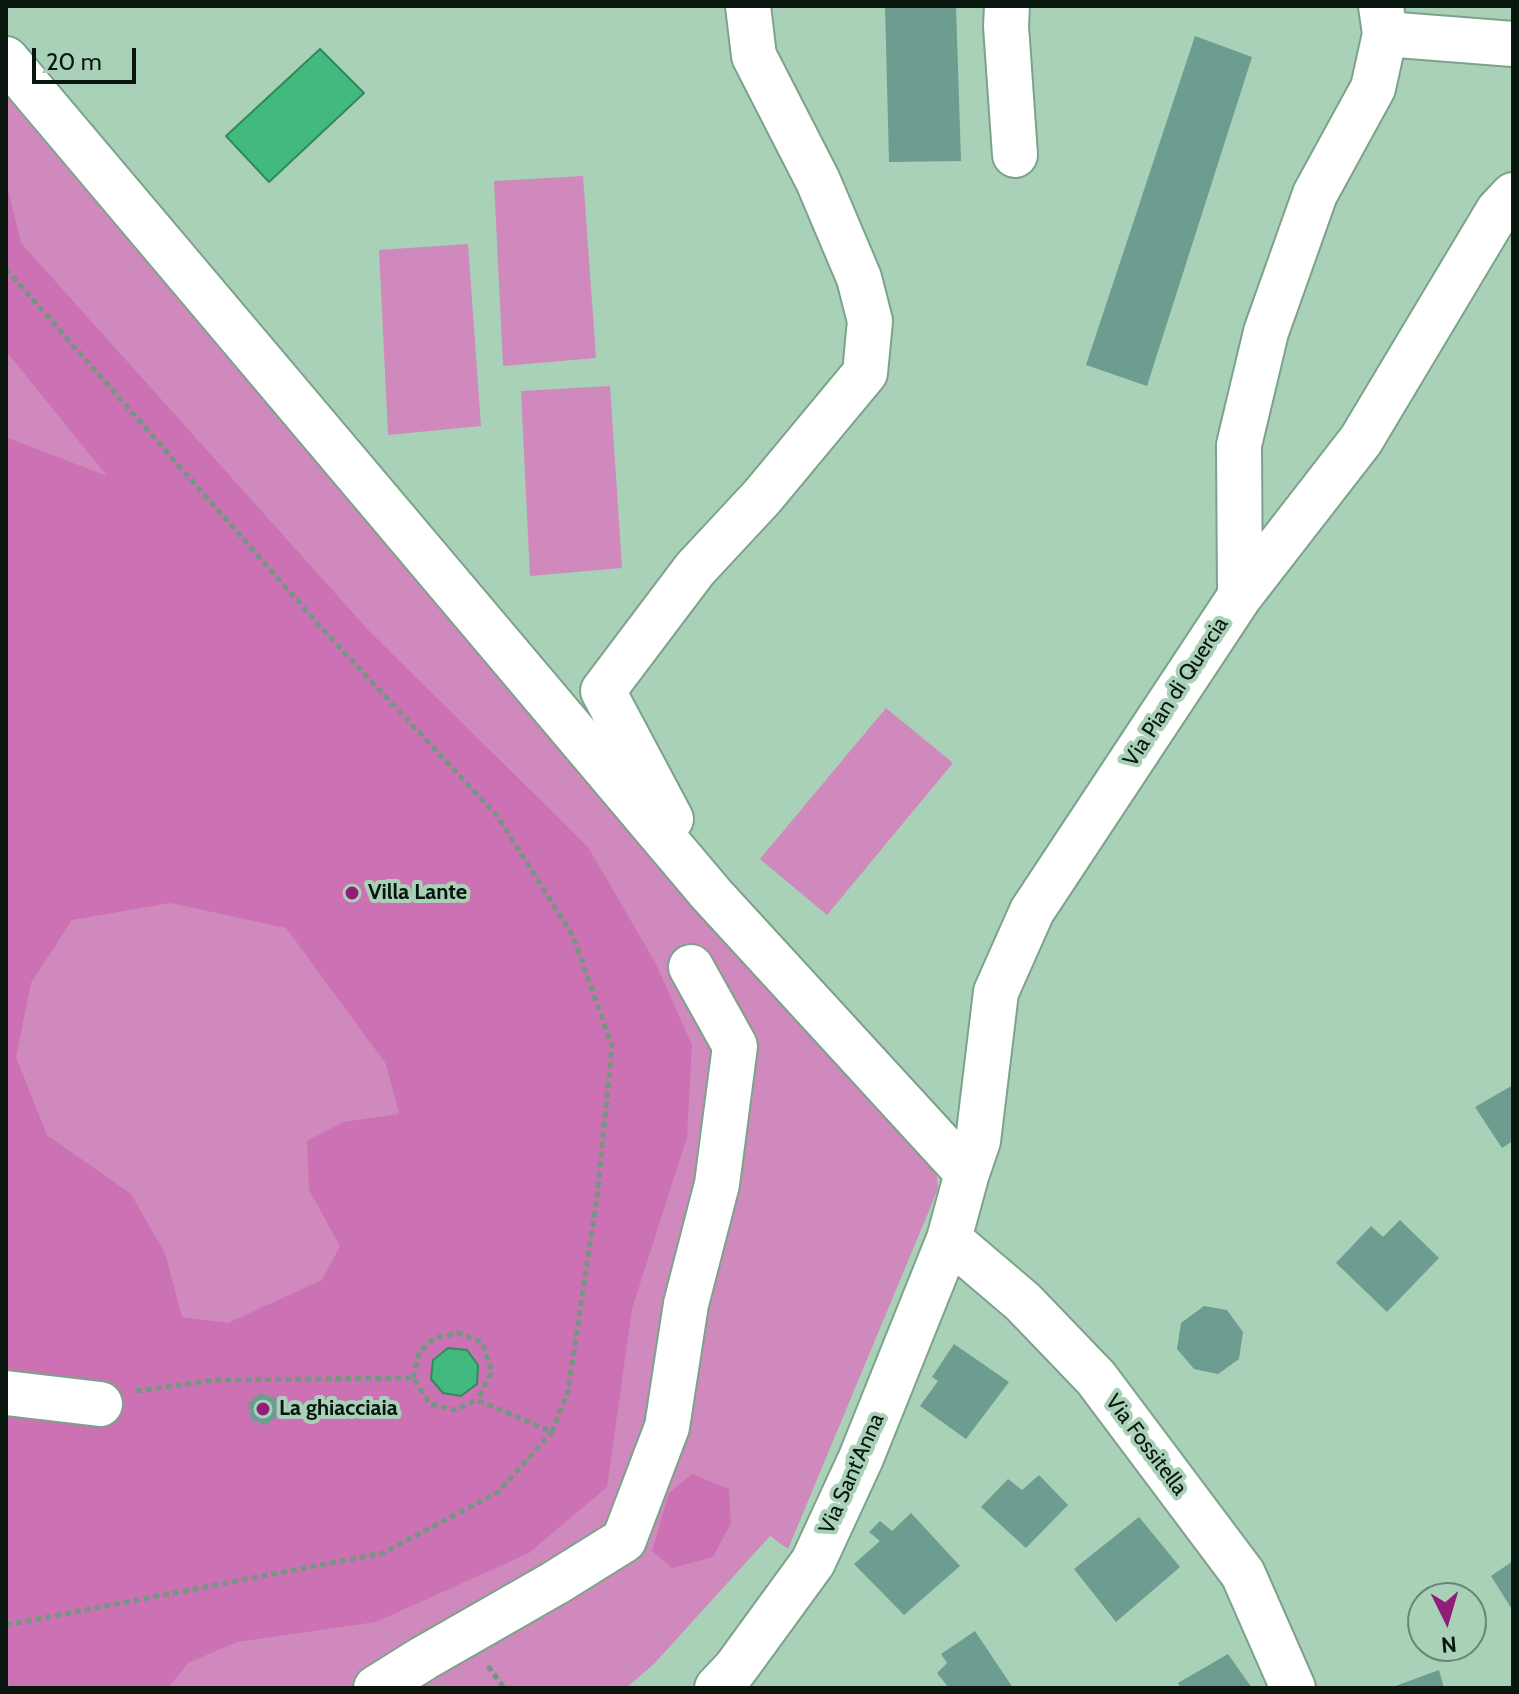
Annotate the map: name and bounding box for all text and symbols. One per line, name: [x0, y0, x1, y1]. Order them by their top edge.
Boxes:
scale bar: [36, 32, 140, 82]
text: 20 m: [46, 47, 102, 76]
street label: Via Pian di Quercia: [1118, 612, 1234, 772]
place label: Villa Lante: [368, 880, 467, 906]
marker: Villa Lante: [343, 884, 361, 902]
street label: Via Fossitella: [1099, 1389, 1193, 1501]
place label: La ghiacciaia: [279, 1396, 398, 1422]
marker: La ghiacciaia: [254, 1400, 272, 1418]
street label: Via Sant'Anna: [814, 1410, 890, 1538]
north arrow: [1407, 1582, 1487, 1662]
text: N: [1440, 1630, 1458, 1659]

